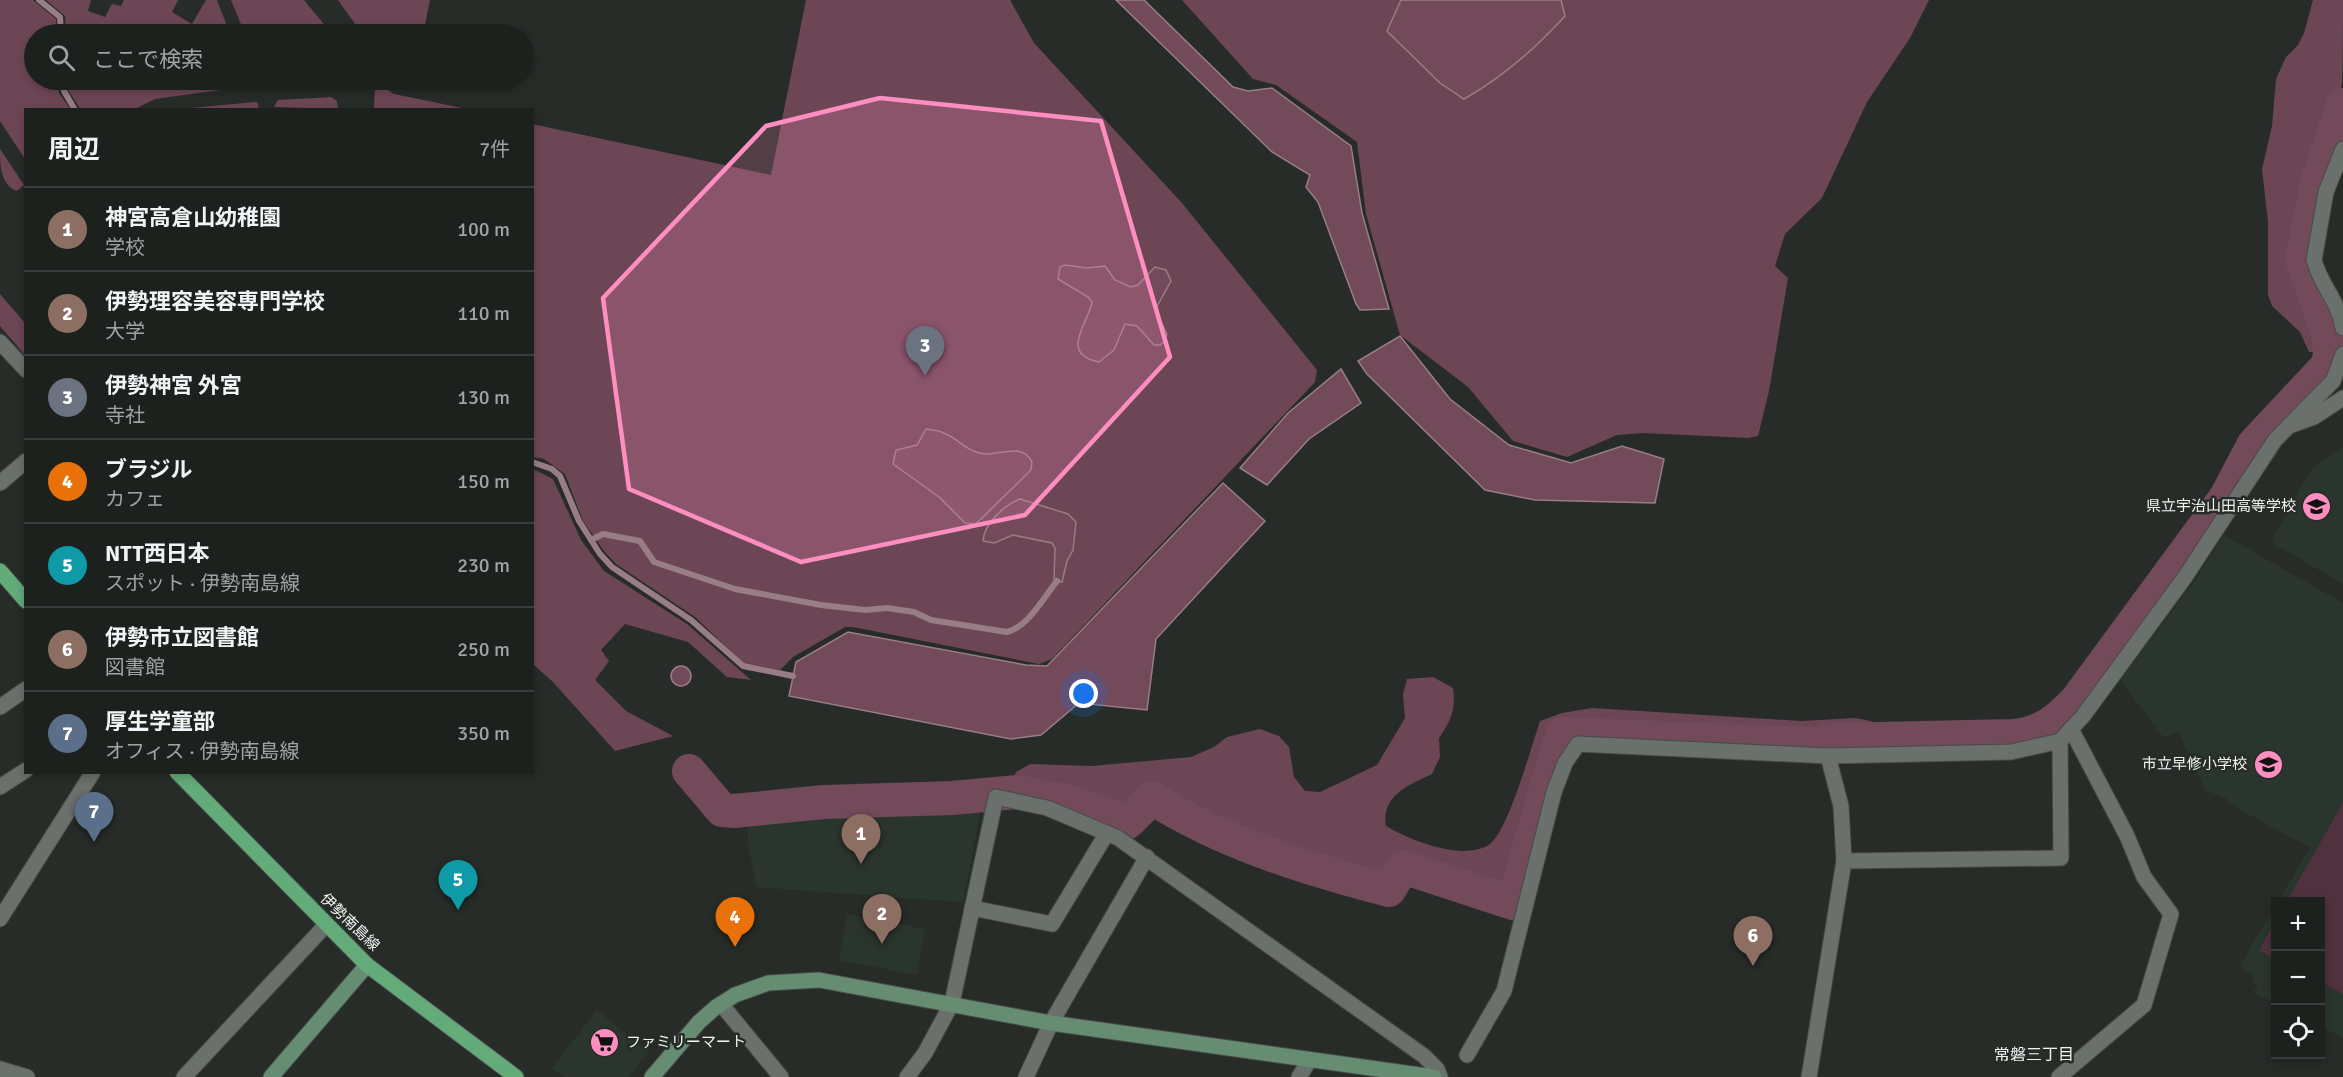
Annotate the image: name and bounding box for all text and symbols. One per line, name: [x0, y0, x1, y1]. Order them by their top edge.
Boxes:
search box: [24, 24, 534, 90]
icon: search: [45, 41, 78, 74]
text: ここで検索: [93, 46, 203, 73]
text: 周辺: [48, 134, 100, 166]
text: 7件: [479, 137, 510, 162]
text: 神宮高倉山幼稚園: [105, 204, 281, 231]
text: 1: [62, 217, 73, 242]
text: 100 m: [457, 217, 510, 242]
text: 学校: [105, 235, 145, 260]
text: 伊勢理容美容専門学校: [105, 288, 325, 315]
text: 2: [62, 301, 73, 326]
text: 110 m: [457, 301, 510, 326]
text: 大学: [105, 319, 145, 344]
pin: 3: [906, 326, 944, 376]
text: 伊勢神宮 外宮: [105, 372, 242, 399]
text: 3: [62, 385, 73, 410]
text: 130 m: [457, 385, 510, 410]
text: 寺社: [105, 403, 145, 428]
text: ブラジル: [105, 456, 193, 483]
text: 4: [62, 469, 73, 494]
text: 150 m: [457, 469, 510, 494]
text: カフェ: [105, 487, 165, 512]
school or university icon: 県立宇治山田高等学校: [2301, 490, 2333, 522]
place label: 県立宇治山田高等学校: [2146, 497, 2296, 515]
text: NTT西日本: [105, 540, 210, 567]
text: 5: [62, 553, 73, 578]
text: 230 m: [457, 553, 510, 578]
text: スポット · 伊勢南島線: [105, 571, 300, 596]
text: 伊勢市立図書館: [105, 624, 259, 651]
text: 6: [62, 637, 73, 662]
text: 250 m: [457, 637, 510, 662]
text: 図書館: [105, 655, 165, 680]
your location: [1069, 679, 1098, 708]
text: 厚生学童部: [105, 708, 215, 735]
text: 7: [62, 721, 73, 746]
text: 350 m: [457, 721, 510, 746]
text: オフィス · 伊勢南島線: [105, 739, 300, 764]
school or university icon: 市立早修小学校: [2252, 748, 2284, 780]
place label: 市立早修小学校: [2142, 755, 2247, 773]
pin: 7: [74, 792, 113, 842]
pin: 1: [842, 814, 880, 864]
pin: 5: [438, 860, 478, 910]
street label: 伊勢南島線: [317, 889, 383, 955]
pin: 2: [862, 894, 902, 944]
map controls: [2271, 897, 2325, 1059]
button: +: [2271, 897, 2325, 951]
pin: 4: [716, 898, 754, 947]
pin: 6: [1734, 916, 1772, 966]
button: −: [2271, 951, 2325, 1005]
button: locate: [2271, 1005, 2325, 1059]
supermarket icon: ファミリーマート: [589, 1026, 621, 1058]
place label: ファミリーマート: [626, 1033, 746, 1051]
district label: 常磐三丁目: [1994, 1045, 2074, 1065]

